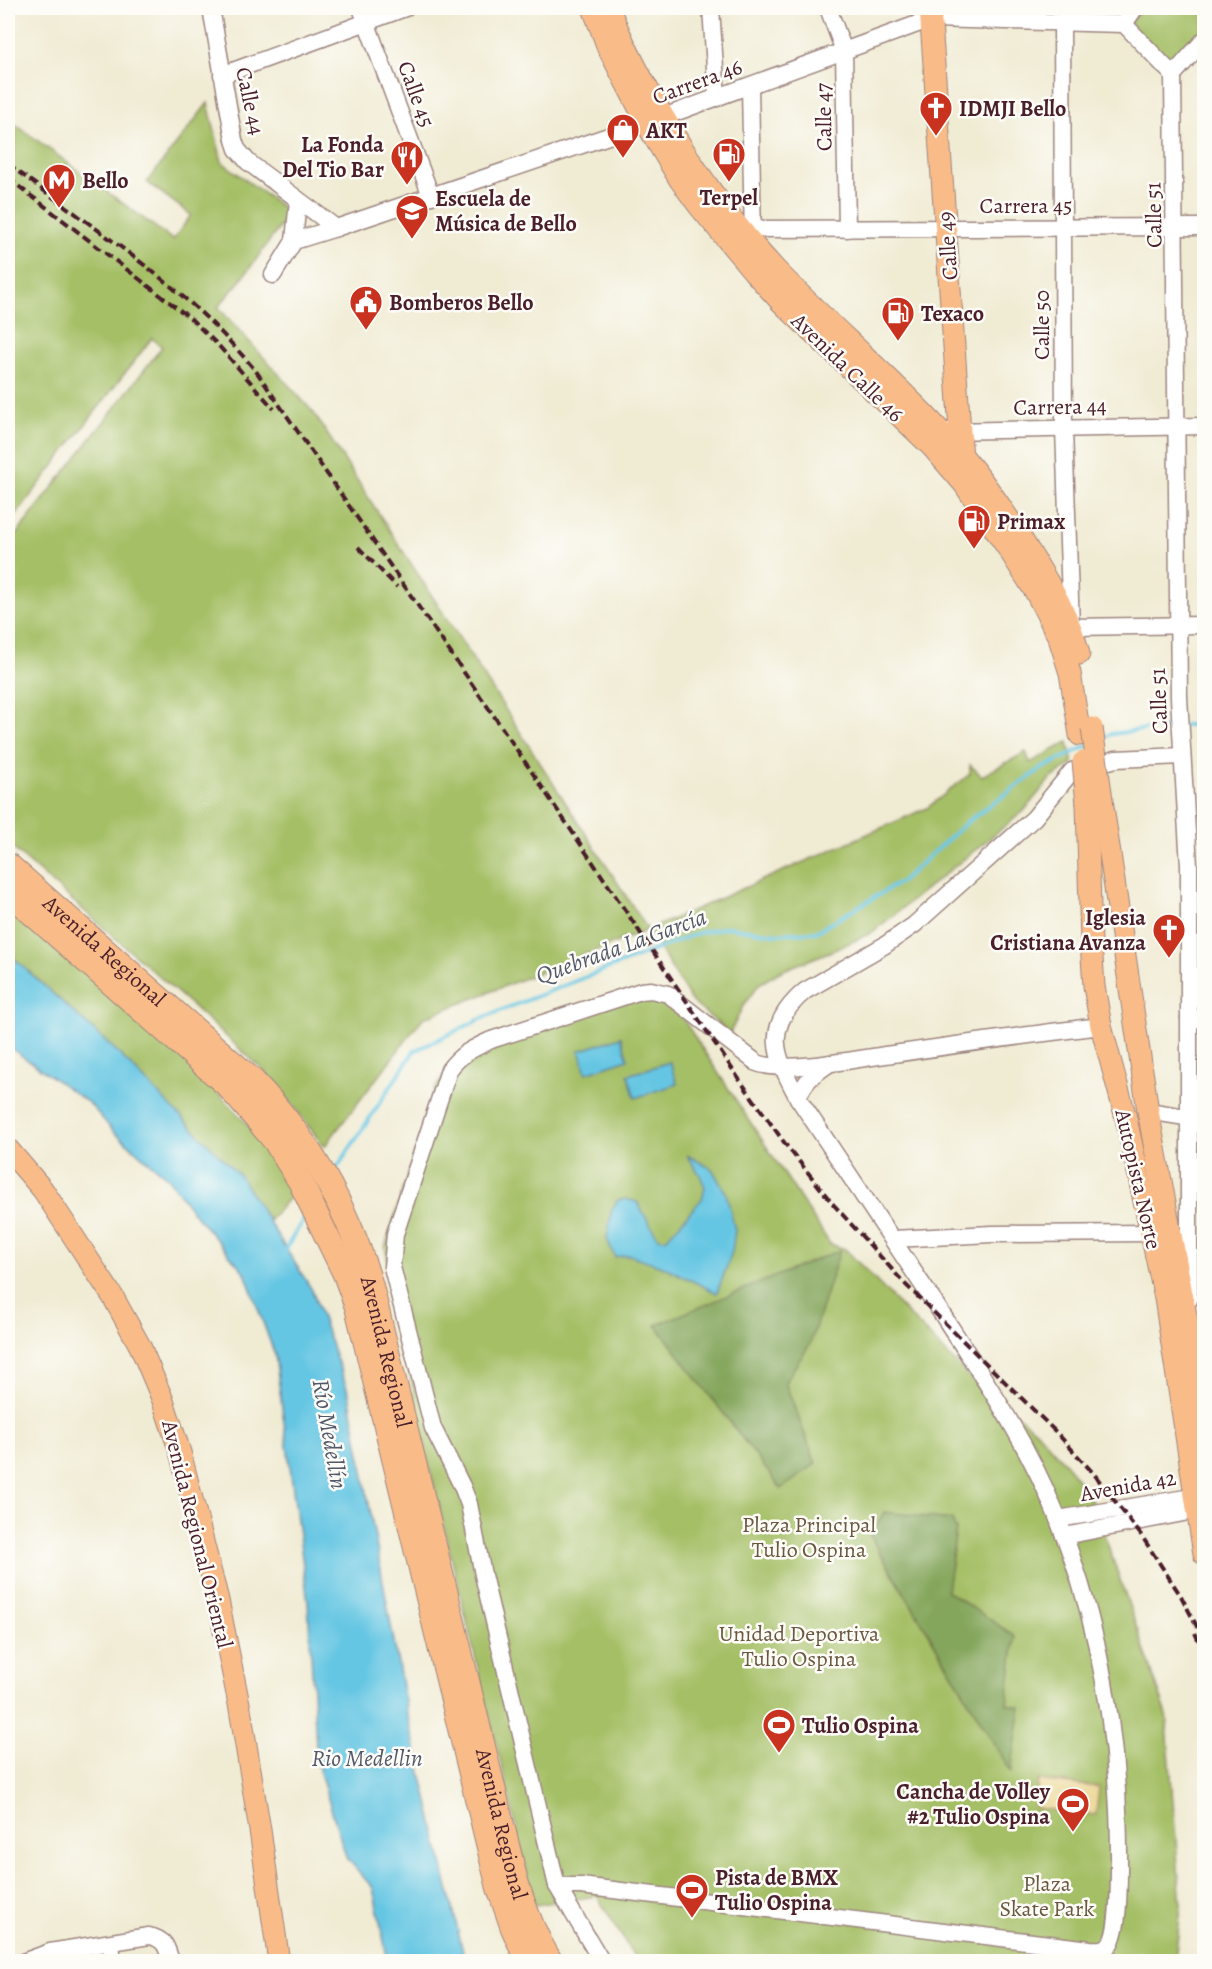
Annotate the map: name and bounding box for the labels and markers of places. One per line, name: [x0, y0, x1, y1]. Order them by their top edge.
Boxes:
church icon: IDMJI Bello: [918, 90, 954, 137]
place label: IDMJI Bello: [959, 94, 1066, 124]
shop icon: AKT: [605, 112, 641, 159]
place label: AKT: [645, 116, 687, 146]
place label: La Fonda Del Tio Bar: [282, 130, 384, 185]
fuel station icon: Terpel: [711, 136, 747, 183]
restaurant icon: La Fonda Del Tio Bar: [389, 139, 425, 186]
metro station icon: Bello: [41, 162, 77, 209]
place label: Bello: [82, 166, 129, 196]
place label: Terpel: [700, 183, 758, 213]
place label: Escuela de Música de Bello: [435, 184, 577, 239]
school or university icon: Escuela de Música de Bello: [394, 193, 430, 240]
public building icon: Bomberos Bello: [348, 284, 384, 331]
place label: Bomberos Bello: [389, 288, 534, 318]
fuel station icon: Texaco: [880, 295, 916, 342]
place label: Texaco: [921, 299, 984, 329]
fuel station icon: Primax: [956, 503, 992, 550]
place label: Primax: [997, 507, 1065, 537]
place label: Iglesia Cristiana Avanza: [990, 903, 1146, 958]
church icon: Iglesia Cristiana Avanza: [1151, 912, 1187, 959]
sports icon: Tulio Ospina: [761, 1707, 797, 1754]
place label: Tulio Ospina: [802, 1711, 919, 1741]
place label: Cancha de Volley #2 Tulio Ospina: [896, 1777, 1051, 1832]
sports icon: Cancha de Volley #2 Tulio Ospina: [1055, 1786, 1091, 1833]
place label: Pista de BMX Tulio Ospina: [715, 1863, 838, 1918]
sports icon: Pista de BMX Tulio Ospina: [674, 1872, 710, 1919]

